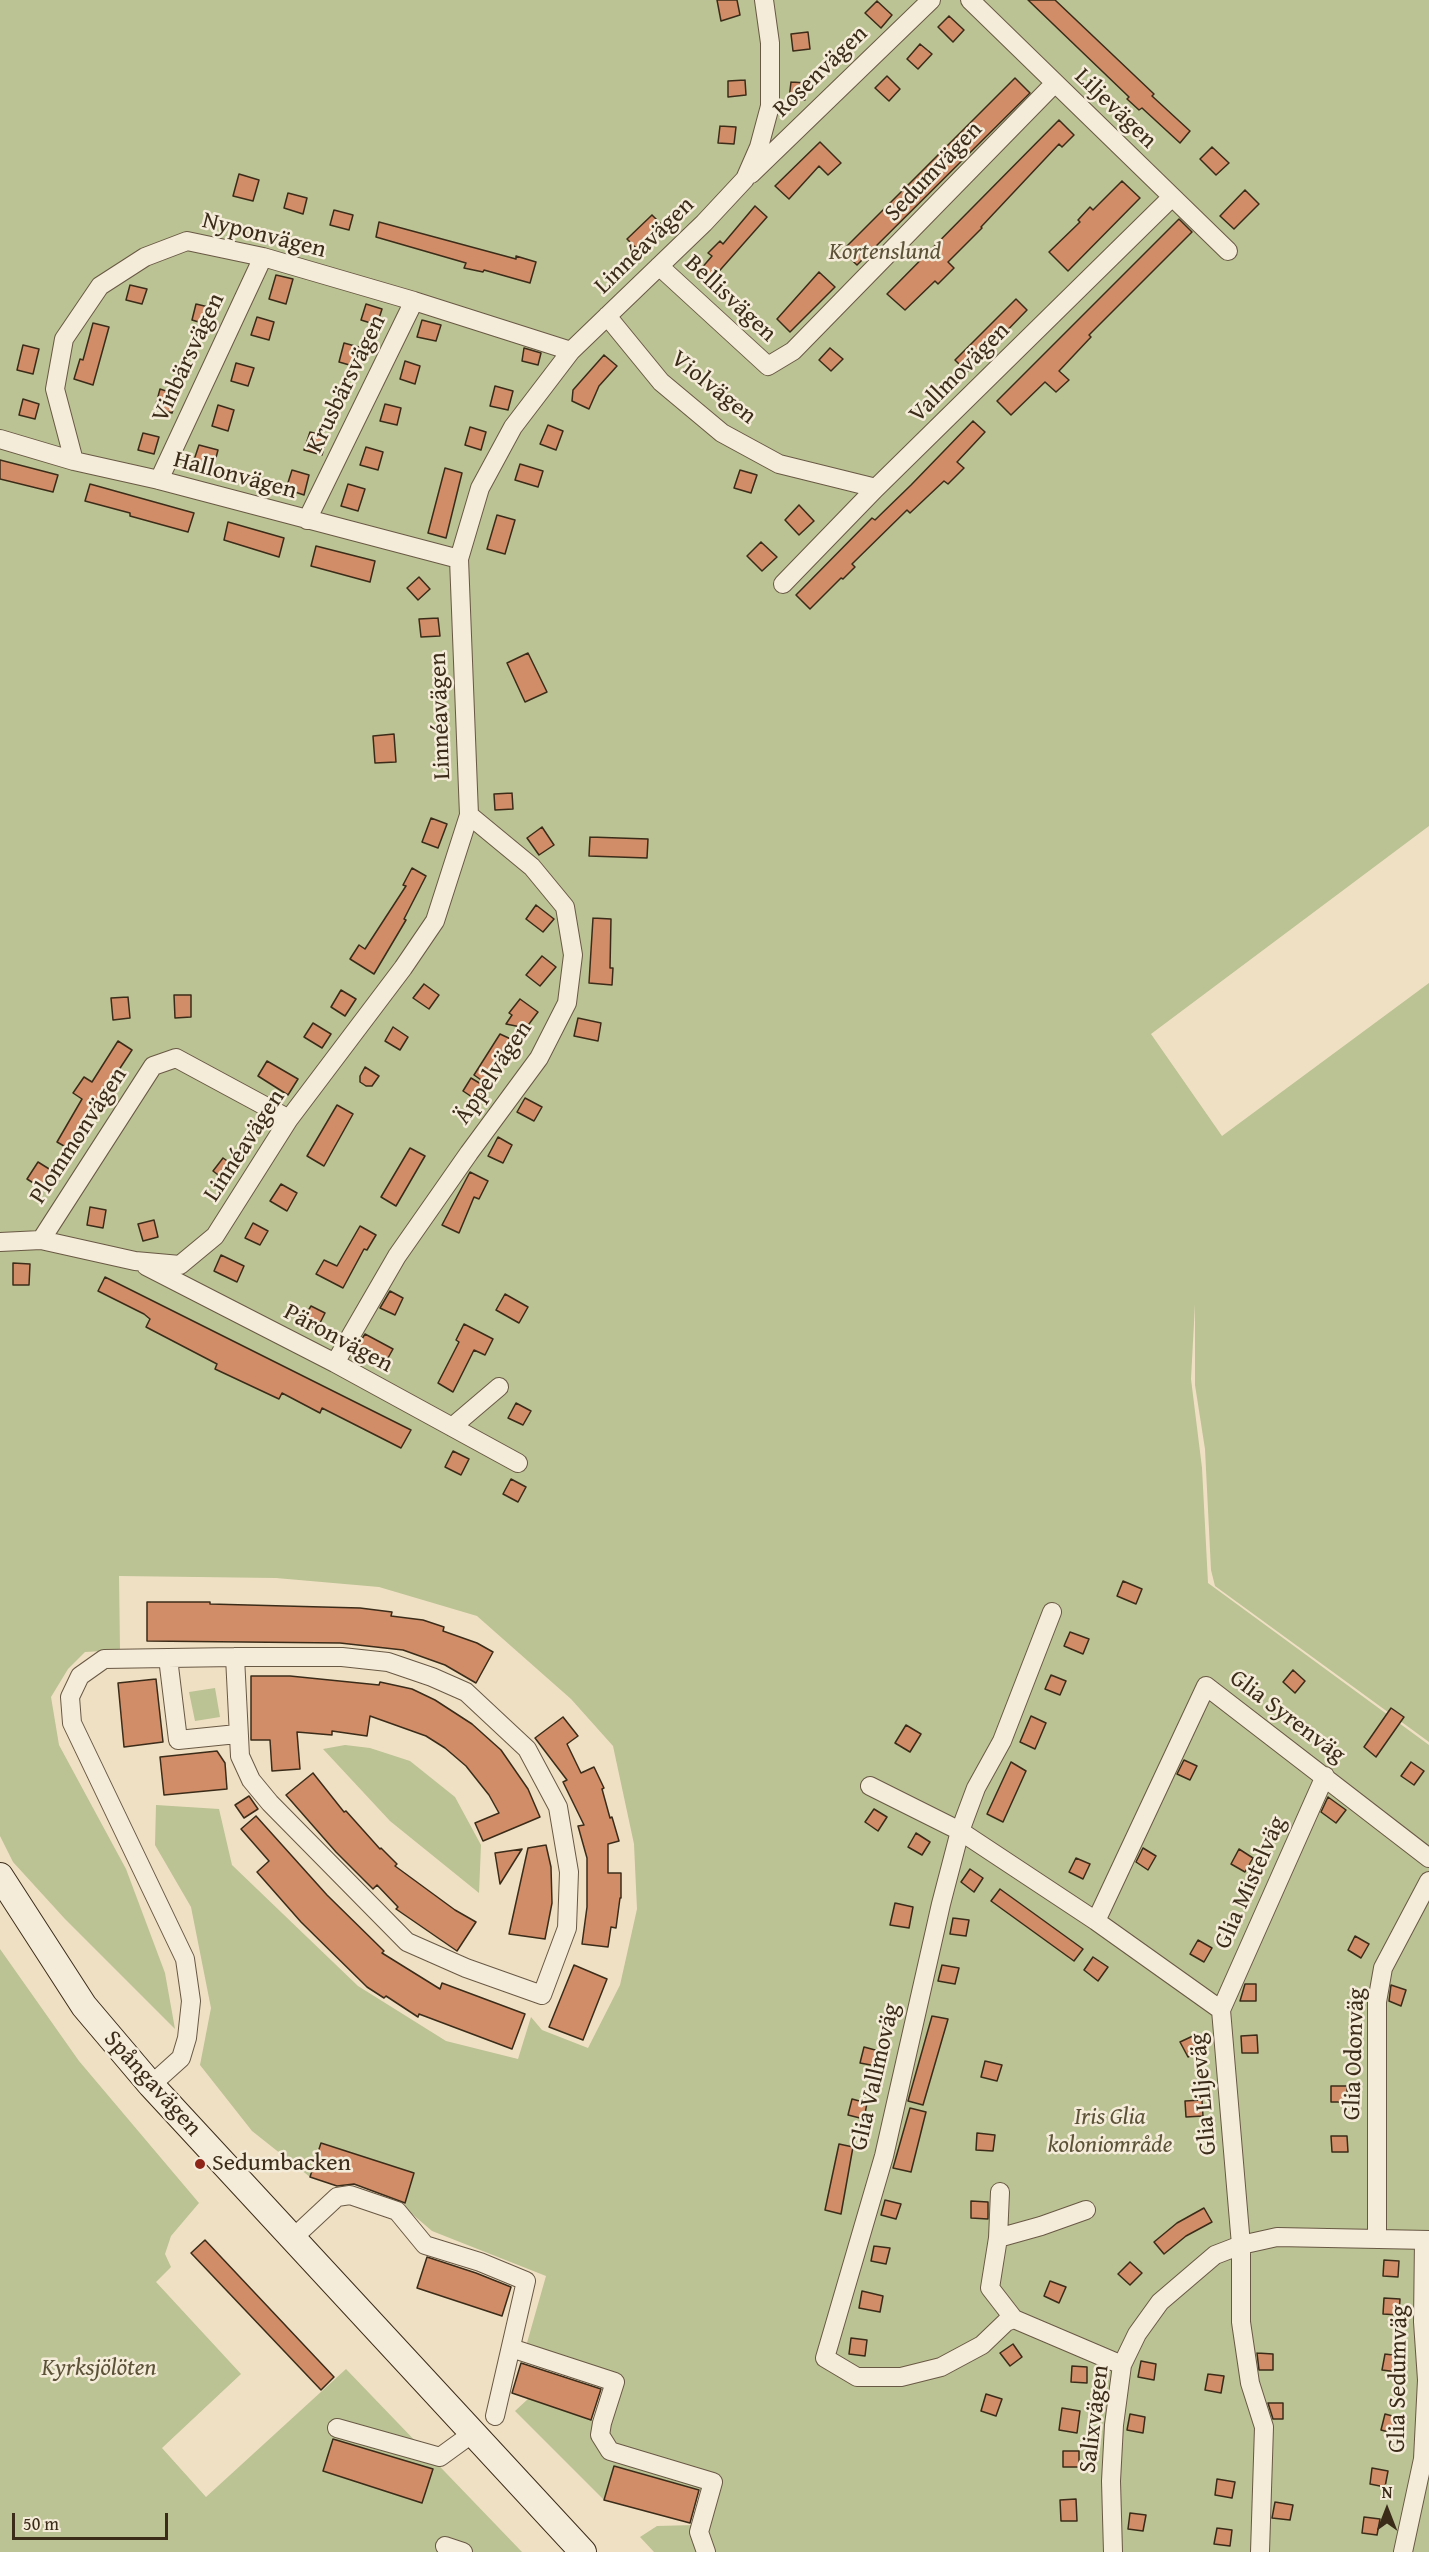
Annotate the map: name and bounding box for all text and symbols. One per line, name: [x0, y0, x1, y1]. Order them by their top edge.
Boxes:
street label: Rosenvägen: [768, 20, 874, 124]
street label: Liljevägen: [1068, 63, 1162, 155]
street label: Sedumvägen: [879, 116, 989, 228]
street label: Linnéavägen: [589, 191, 701, 301]
street label: Nyponvägen: [199, 207, 329, 265]
park label: Kortenslund: [829, 239, 941, 267]
street label: Bellisvägen: [678, 249, 782, 349]
street label: Vinbärsvägen: [147, 289, 231, 427]
street label: Krusbärsvägen: [301, 310, 393, 458]
street label: Vallmovägen: [904, 317, 1016, 429]
street label: Violvägen: [665, 345, 761, 431]
street label: Hallonvägen: [170, 446, 300, 506]
street label: Linnéavägen: [424, 652, 458, 780]
street label: Äppelvägen: [449, 1016, 539, 1130]
street label: Plommonvägen: [24, 1062, 134, 1210]
street label: Linnéavägen: [198, 1085, 292, 1207]
street label: Päronvägen: [278, 1298, 398, 1380]
street label: Glia Syrenväg: [1223, 1664, 1351, 1770]
street label: Glia Mistelväg: [1209, 1812, 1293, 1954]
street label: Glia Odonväg: [1338, 1987, 1372, 2121]
street label: Glia Vallmoväg: [845, 2001, 907, 2153]
street label: Spångavägen: [97, 2025, 207, 2143]
street label: Glia Liljeväg: [1184, 2032, 1224, 2156]
park label: Iris Glia koloniområde: [1048, 2104, 1172, 2160]
place label: Sedumbacken: [212, 2150, 351, 2178]
marker: Sedumbacken: [193, 2157, 207, 2171]
street label: Glia Sedumväg: [1383, 2305, 1415, 2453]
park label: Kyrksjölöten: [42, 2355, 156, 2383]
street label: Salixvägen: [1074, 2363, 1116, 2475]
north arrow: [1357, 2480, 1417, 2540]
text: N: [1382, 2480, 1392, 2504]
scale bar: [15, 2501, 171, 2539]
text: 50 m: [23, 2510, 59, 2537]

